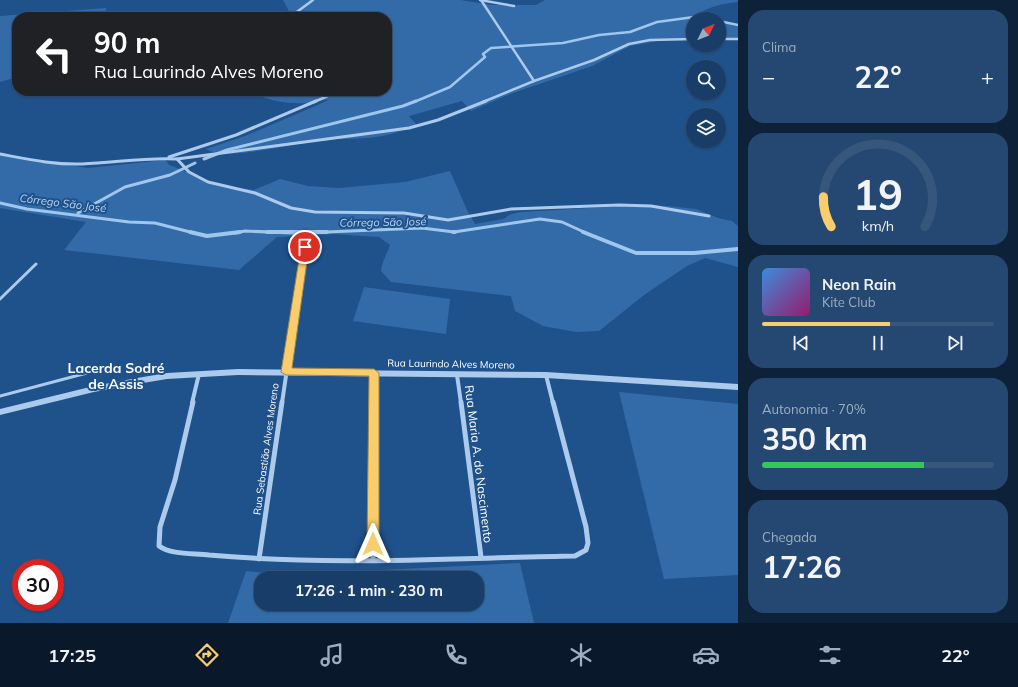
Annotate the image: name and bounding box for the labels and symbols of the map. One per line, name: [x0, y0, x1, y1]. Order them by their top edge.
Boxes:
north arrow: [686, 12, 726, 52]
water label: Córrego São José: [19, 191, 107, 215]
water label: Córrego São José: [339, 214, 427, 230]
pin: [288, 230, 322, 264]
street label: Rua Laurindo Alves Moreno: [387, 356, 515, 372]
district label: Lacerda Sodré de Assis: [68, 359, 165, 393]
street label: Rua Sebastião Alves Moreno: [250, 382, 282, 516]
street label: Rua Maria A. do Nascimento: [462, 384, 496, 544]
position arrow: [352, 523, 394, 565]
speed limit sign: 30: [12, 559, 64, 611]

